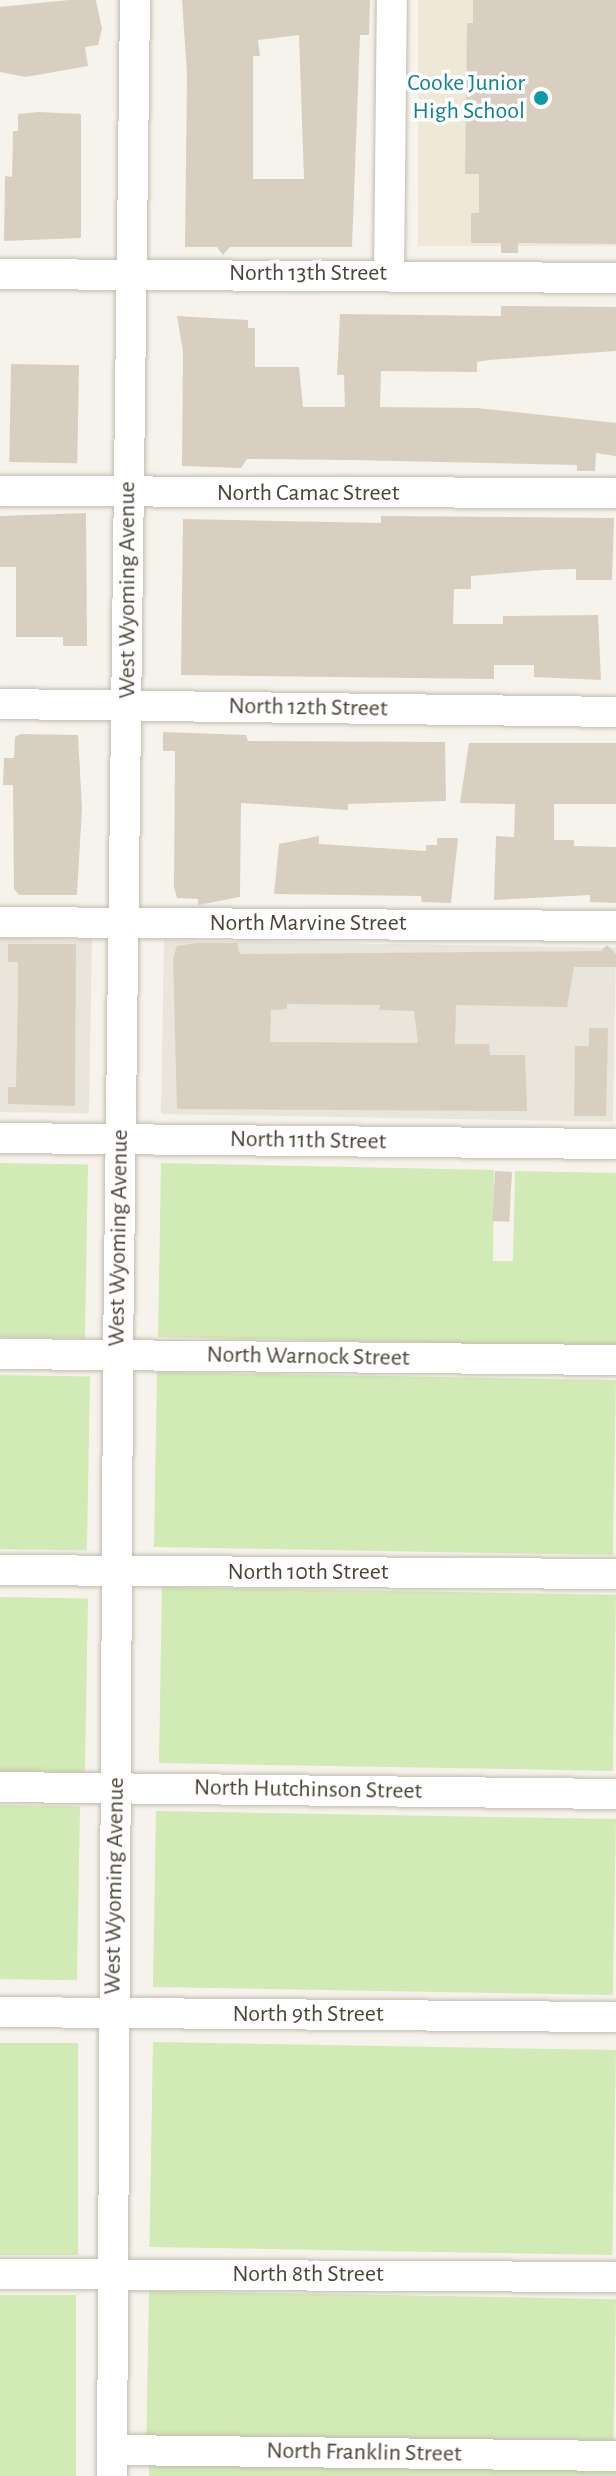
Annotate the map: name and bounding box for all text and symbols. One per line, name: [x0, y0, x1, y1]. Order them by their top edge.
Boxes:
place label: Cooke Junior High School: [407, 70, 525, 126]
marker: Cooke Junior High School: [532, 89, 550, 107]
street label: North 13th Street: [229, 260, 387, 288]
street label: North Camac Street: [217, 480, 399, 508]
street label: West Wyoming Avenue: [114, 481, 142, 699]
street label: North 12th Street: [228, 692, 388, 724]
street label: North Marvine Street: [210, 910, 406, 938]
street label: North 11th Street: [230, 1125, 386, 1157]
street label: West Wyoming Avenue: [103, 1129, 135, 1347]
street label: North Warnock Street: [206, 1341, 410, 1373]
street label: North 10th Street: [228, 1559, 388, 1587]
street label: North Hutchinson Street: [194, 1774, 422, 1806]
street label: West Wyoming Avenue: [99, 1777, 131, 1995]
street label: North 9th Street: [232, 2001, 384, 2029]
street label: North 8th Street: [232, 2261, 384, 2289]
street label: North Franklin Street: [266, 2437, 462, 2469]

